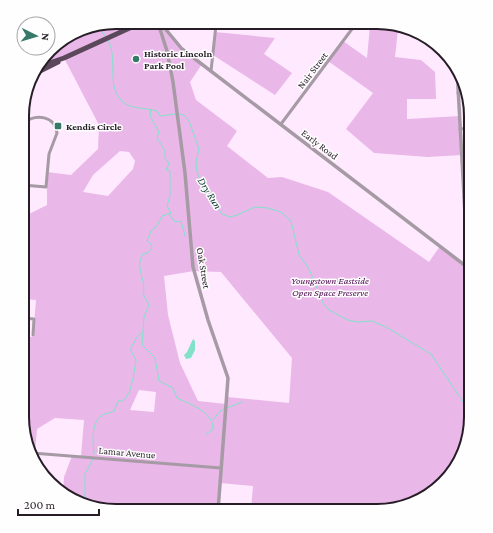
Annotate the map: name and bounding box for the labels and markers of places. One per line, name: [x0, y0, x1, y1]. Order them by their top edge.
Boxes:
place label: Historic Lincoln Park Pool: [144, 48, 212, 71]
marker: Historic Lincoln Park Pool: [131, 54, 141, 64]
marker: Kendis Circle: [53, 121, 63, 131]
place label: Kendis Circle: [66, 121, 122, 132]

